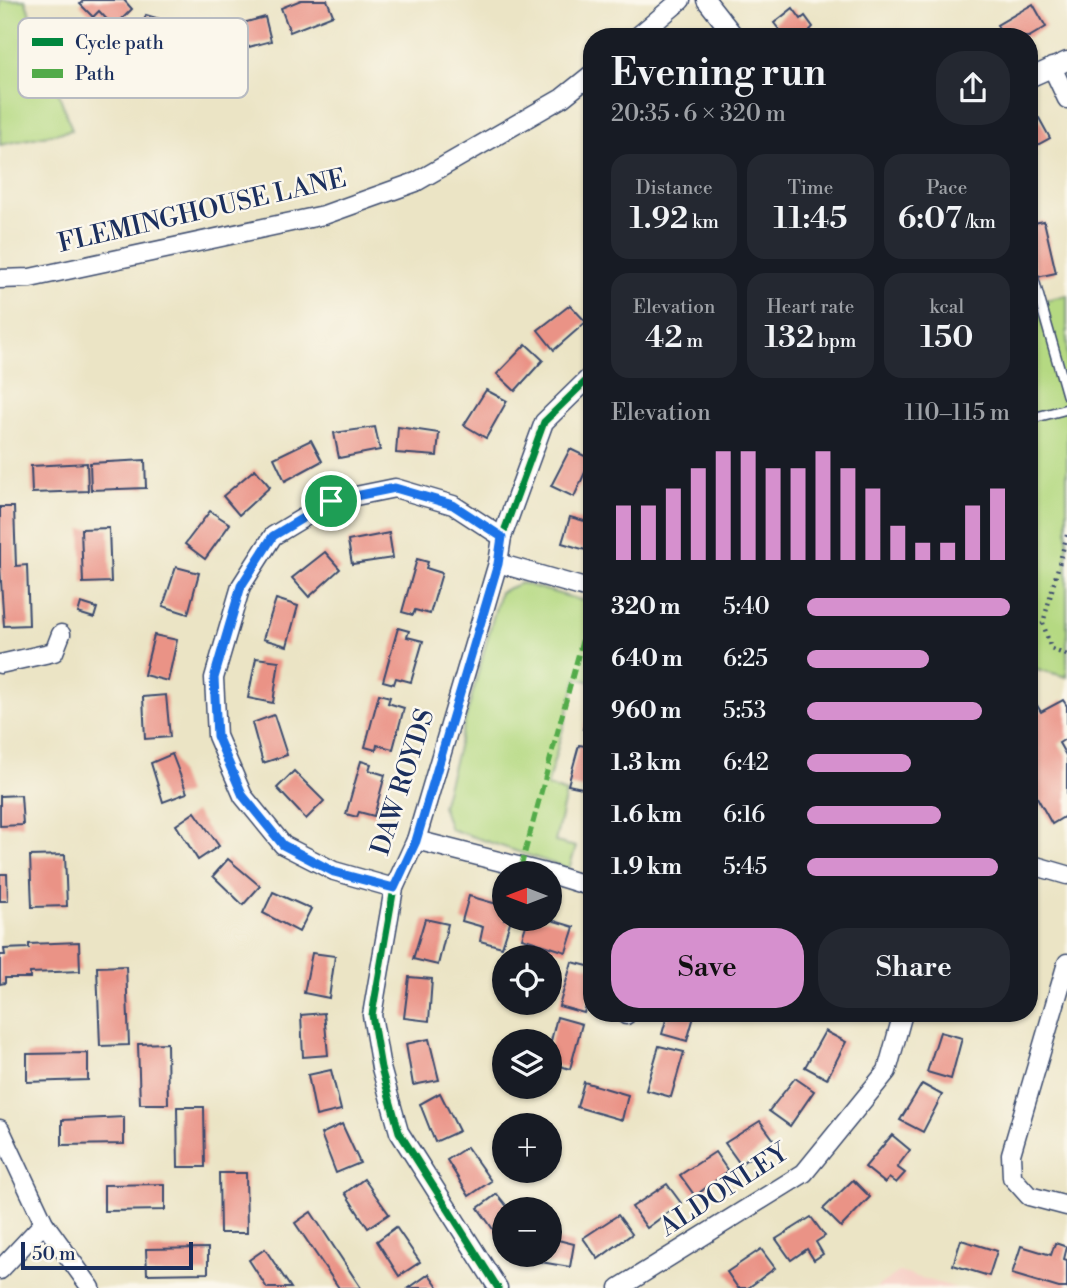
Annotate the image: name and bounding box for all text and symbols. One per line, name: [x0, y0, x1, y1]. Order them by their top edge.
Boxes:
legend: [18, 18, 248, 98]
text: Cycle path: [75, 31, 164, 55]
text: Evening run: [611, 50, 826, 97]
button: share: [936, 51, 1010, 125]
text: Path: [75, 62, 115, 86]
text: 20:35 · 6 × 320 m: [611, 100, 786, 128]
street label: FLEMINGHOUSE LANE: [55, 162, 349, 260]
text: Distance: [636, 176, 713, 200]
text: Time: [788, 176, 833, 200]
text: Pace: [926, 176, 967, 200]
text: 1.92: [629, 200, 688, 238]
text: 11:45: [774, 200, 847, 238]
text: 6:07: [898, 200, 962, 238]
text: km: [688, 210, 719, 234]
text: /km: [962, 210, 996, 234]
text: Elevation: [633, 295, 715, 319]
text: Heart rate: [767, 295, 854, 319]
text: kcal: [930, 295, 964, 319]
text: 42: [645, 319, 683, 357]
text: 132: [764, 319, 814, 357]
text: 150: [920, 319, 973, 357]
text: m: [683, 329, 703, 353]
text: bpm: [814, 329, 857, 353]
text: Elevation: [611, 399, 711, 427]
text: 110–115 m: [904, 399, 1010, 427]
pin: [301, 471, 361, 531]
icon: arrive: [312, 482, 350, 520]
text: 320 m: [611, 593, 681, 621]
text: 5:40: [723, 593, 770, 621]
text: 640 m: [611, 645, 683, 673]
text: 6:25: [723, 645, 768, 673]
text: 960 m: [611, 697, 681, 725]
text: 5:53: [723, 697, 766, 725]
street label: DAW ROYDS: [364, 705, 442, 859]
text: 1.3 km: [611, 749, 681, 777]
text: 6:42: [723, 749, 769, 777]
text: 1.6 km: [611, 801, 682, 829]
text: 6:16: [723, 801, 765, 829]
text: 1.9 km: [611, 853, 682, 881]
text: 5:45: [723, 853, 767, 881]
north arrow: [492, 861, 562, 931]
map controls: [492, 861, 562, 1267]
button: Save: [611, 928, 804, 1008]
button: Share: [818, 928, 1010, 1008]
button: locate: [492, 945, 562, 1015]
button: layers: [492, 1029, 562, 1099]
button: +: [492, 1113, 562, 1183]
street label: ALDONLEY: [653, 1136, 796, 1244]
button: −: [492, 1197, 562, 1267]
scale bar: [21, 1239, 192, 1271]
text: 50 m: [32, 1242, 76, 1266]

